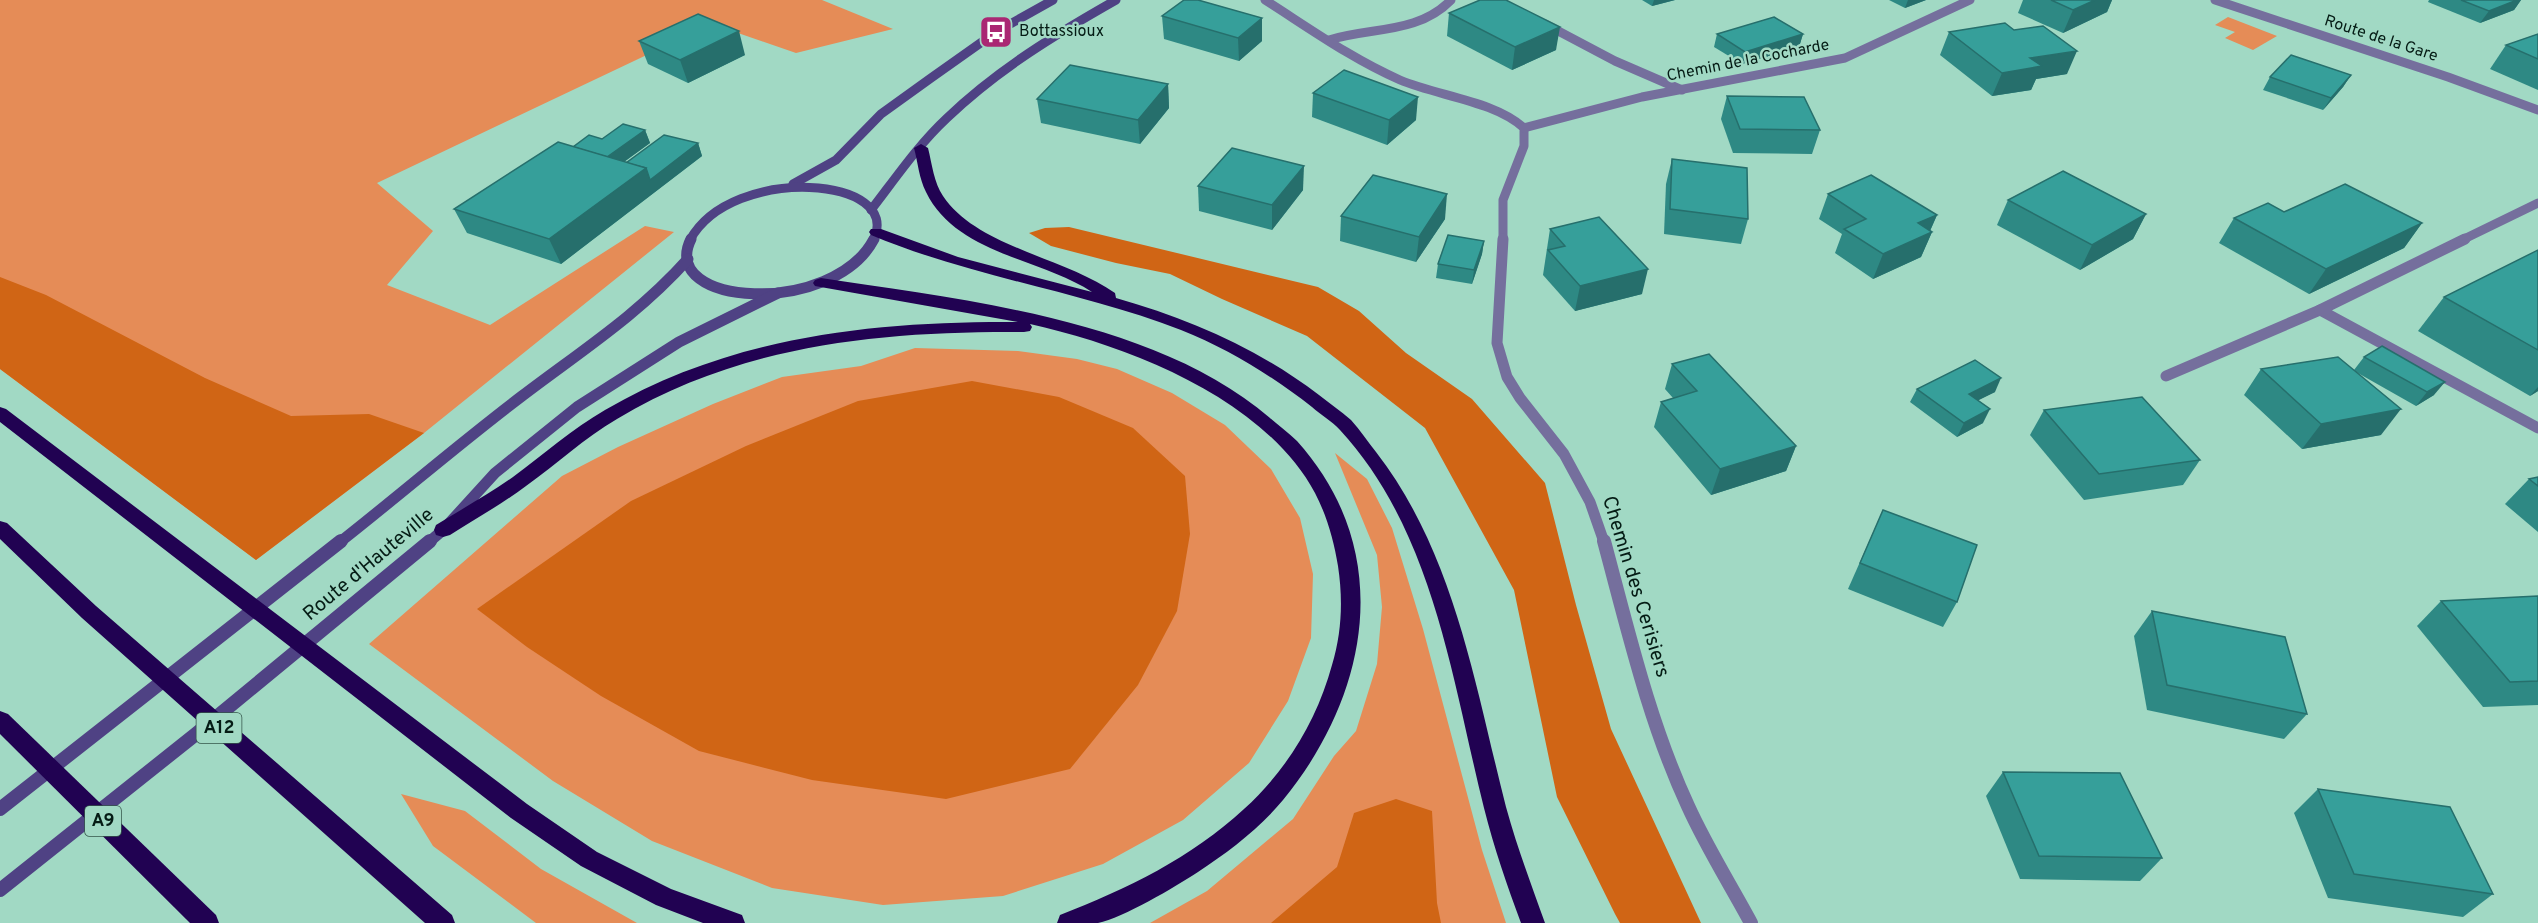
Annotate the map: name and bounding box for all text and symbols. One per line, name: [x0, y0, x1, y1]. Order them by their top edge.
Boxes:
street label: Route de la Gare: [2322, 11, 2440, 67]
bus stop icon: Bottassioux: [978, 14, 1014, 50]
place label: Bottassioux: [1019, 22, 1104, 42]
street label: Chemin de la Cocharde: [1665, 35, 1831, 87]
street label: Chemin des Cerisiers: [1595, 493, 1675, 681]
street label: Route d'Hauteville: [298, 503, 440, 627]
road number: A12: [196, 713, 242, 743]
road number: A9: [85, 806, 121, 836]

